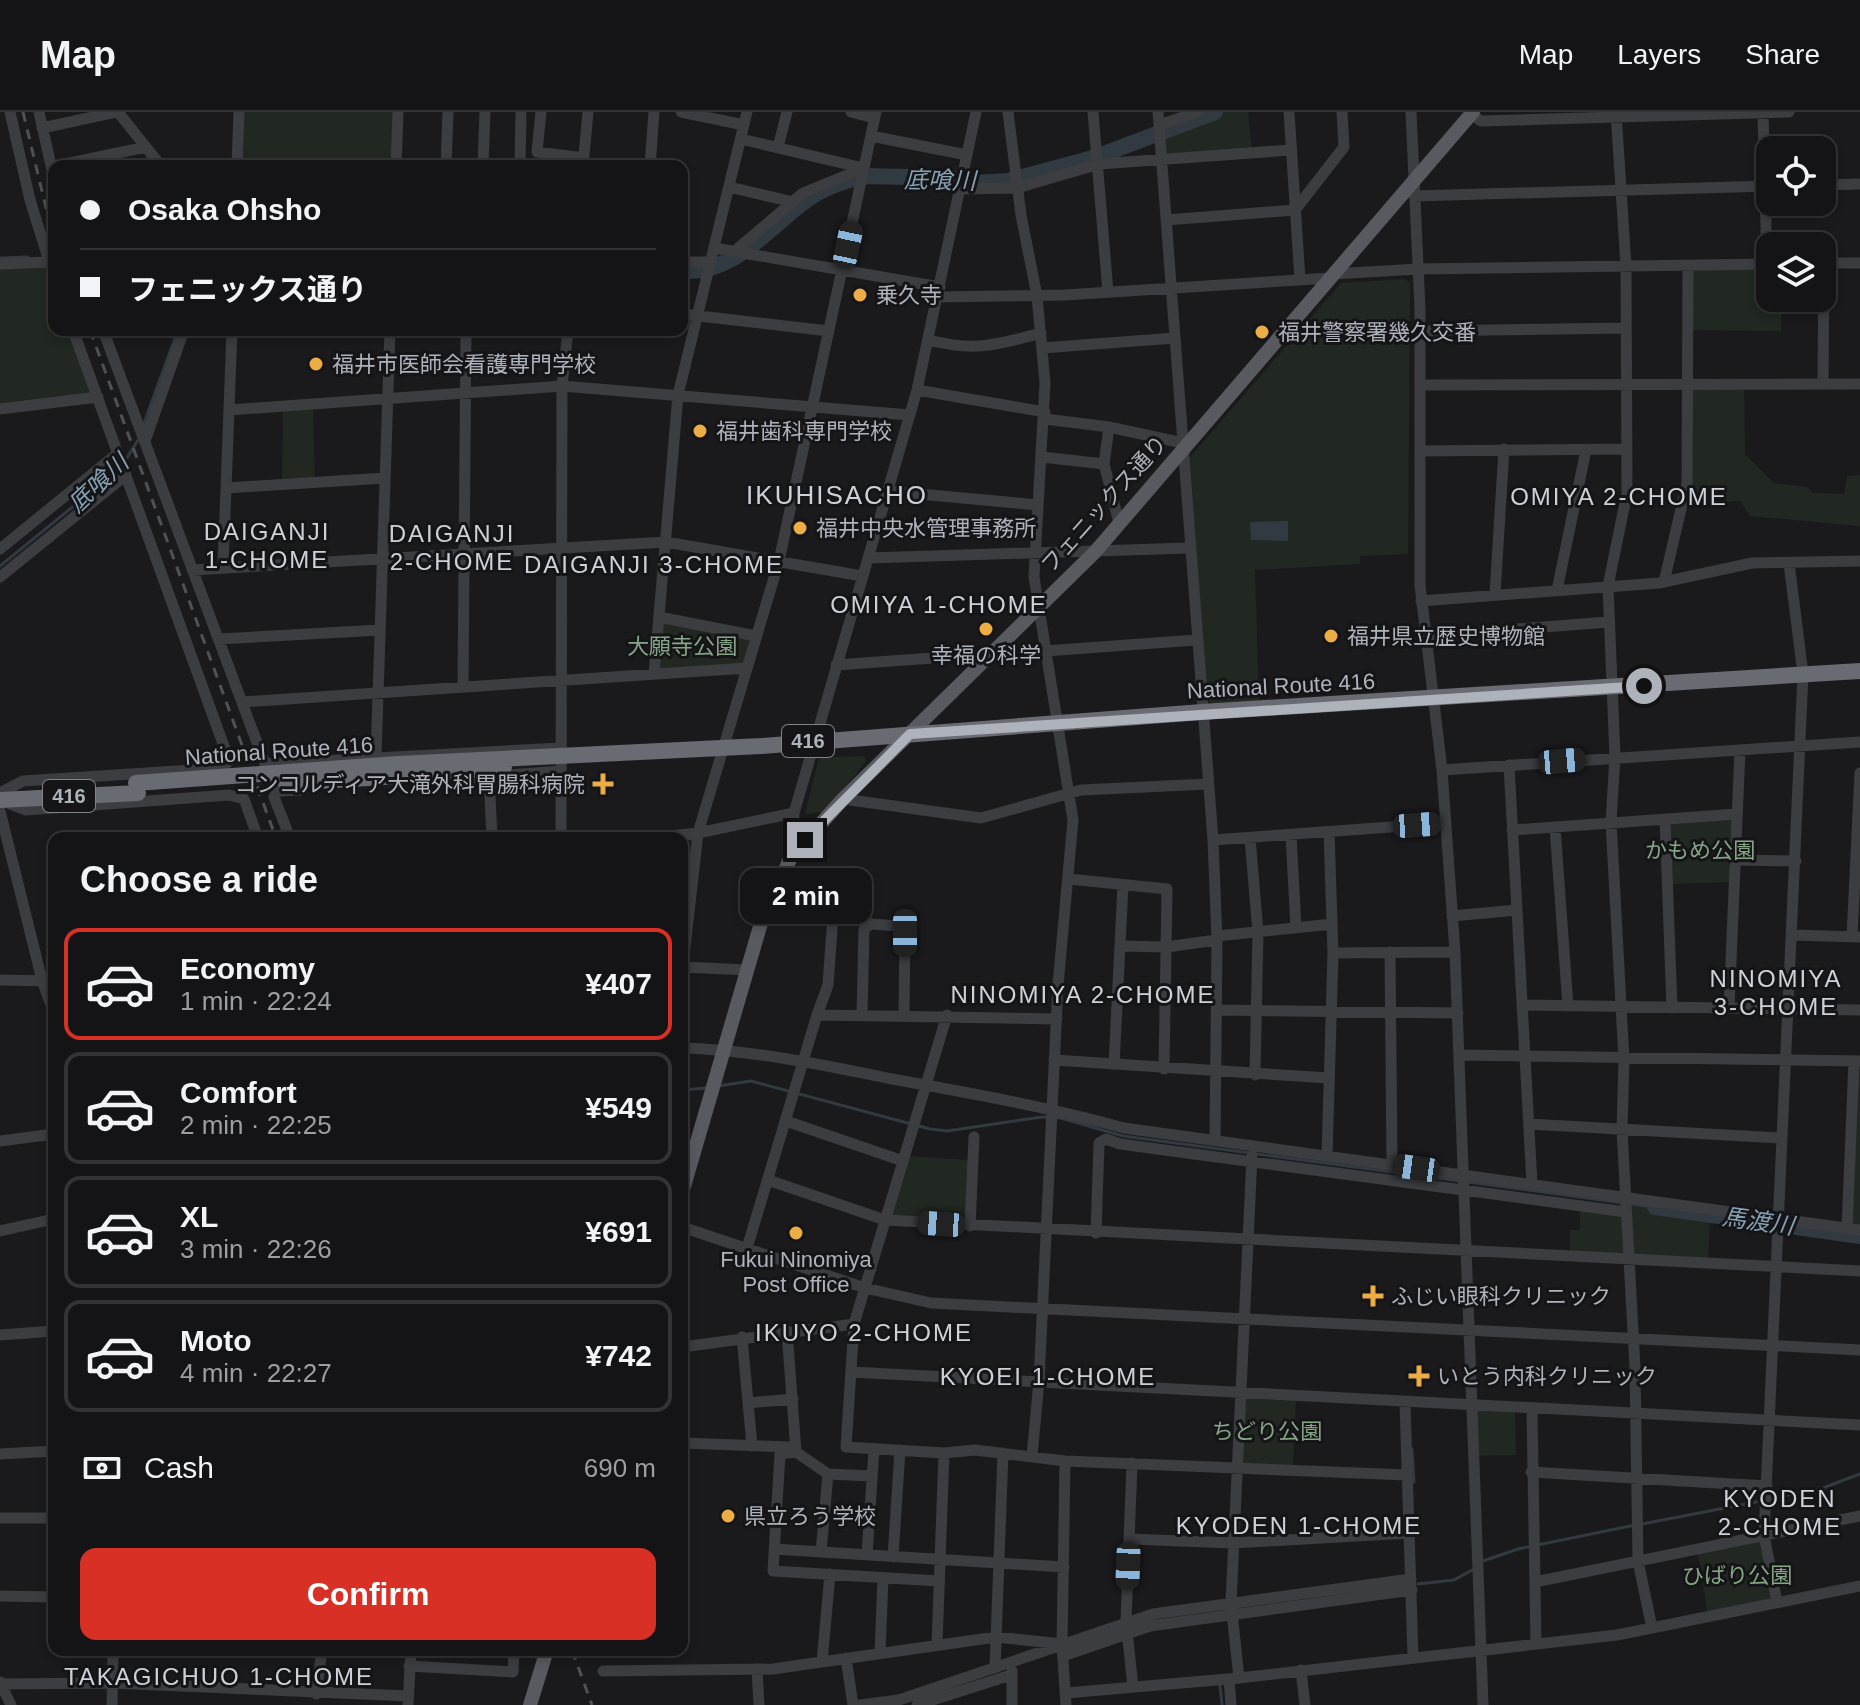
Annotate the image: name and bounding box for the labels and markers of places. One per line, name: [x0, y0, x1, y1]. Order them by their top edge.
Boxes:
place label: 乗久寺: [876, 283, 942, 308]
marker: 乗久寺: [851, 286, 869, 304]
place label: 福井警察署幾久交番: [1278, 320, 1476, 345]
marker: 福井警察署幾久交番: [1253, 323, 1271, 341]
place label: 福井市医師会看護専門学校: [332, 352, 596, 377]
marker: 福井市医師会看護専門学校: [307, 355, 325, 373]
place label: 福井歯科専門学校: [716, 419, 892, 444]
marker: 福井歯科専門学校: [691, 422, 709, 440]
place label: 福井中央水管理事務所: [816, 516, 1036, 541]
marker: 福井中央水管理事務所: [791, 519, 809, 537]
marker: 幸福の科学: [977, 620, 995, 638]
place label: 福井県立歴史博物館: [1347, 624, 1545, 649]
marker: 福井県立歴史博物館: [1322, 627, 1340, 645]
place label: 幸福の科学: [931, 643, 1041, 668]
place label: コンコルディア大滝外科胃腸科病院: [235, 772, 585, 797]
marker: コンコルディア大滝外科胃腸科病院: [592, 773, 614, 795]
marker: Fukui Ninomiya Post Office: [787, 1224, 805, 1242]
place label: Fukui Ninomiya Post Office: [720, 1247, 873, 1297]
place label: ふじい眼科クリニック: [1391, 1284, 1611, 1309]
marker: ふじい眼科クリニック: [1362, 1285, 1384, 1307]
place label: いとう内科クリニック: [1437, 1364, 1657, 1389]
marker: いとう内科クリニック: [1408, 1365, 1430, 1387]
place label: 県立ろう学校: [744, 1504, 876, 1529]
marker: 県立ろう学校: [719, 1507, 737, 1525]

